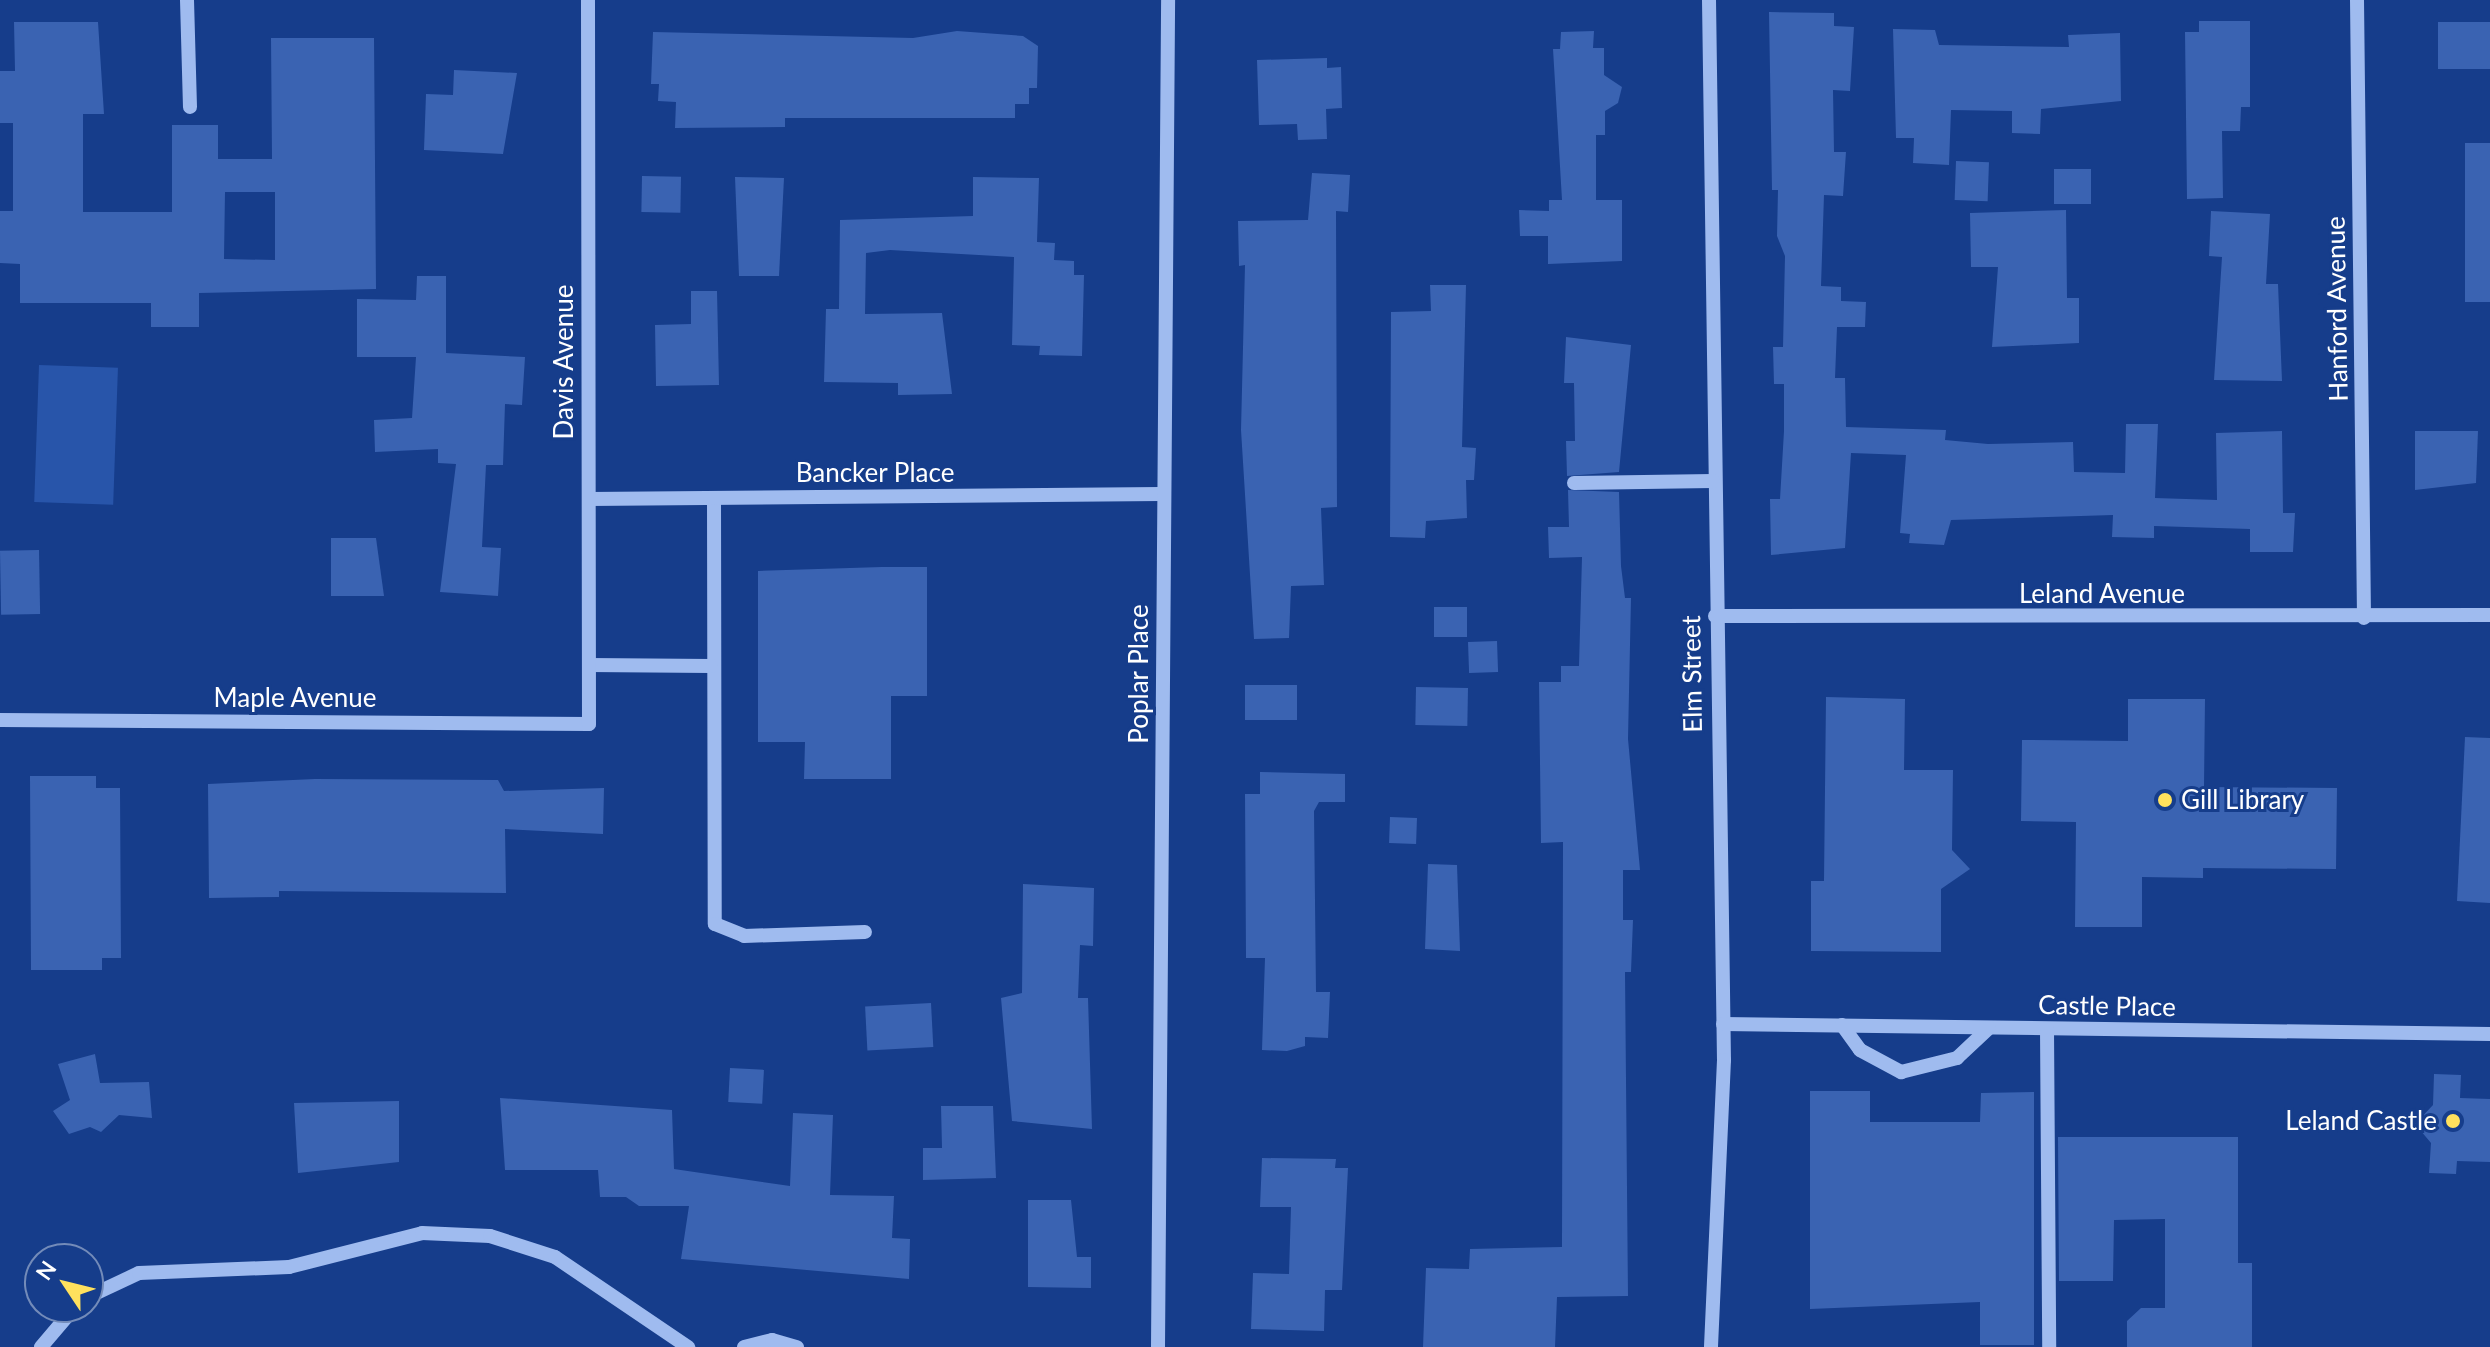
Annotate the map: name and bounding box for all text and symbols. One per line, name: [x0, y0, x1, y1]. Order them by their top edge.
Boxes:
street label: Hanford Avenue: [2320, 216, 2354, 402]
street label: Davis Avenue: [548, 284, 580, 440]
street label: Bancker Place: [795, 457, 955, 489]
street label: Leland Avenue: [2019, 578, 2185, 610]
street label: Poplar Place: [1123, 604, 1155, 744]
street label: Elm Street: [1675, 615, 1709, 733]
street label: Maple Avenue: [213, 682, 377, 714]
place label: Gill Library: [2181, 784, 2304, 816]
marker: Gill Library: [2156, 791, 2174, 809]
street label: Castle Place: [2038, 989, 2176, 1023]
place label: Leland Castle: [2285, 1105, 2437, 1137]
marker: Leland Castle: [2444, 1112, 2462, 1130]
north arrow: [24, 1243, 104, 1323]
text: N: [30, 1255, 61, 1285]

